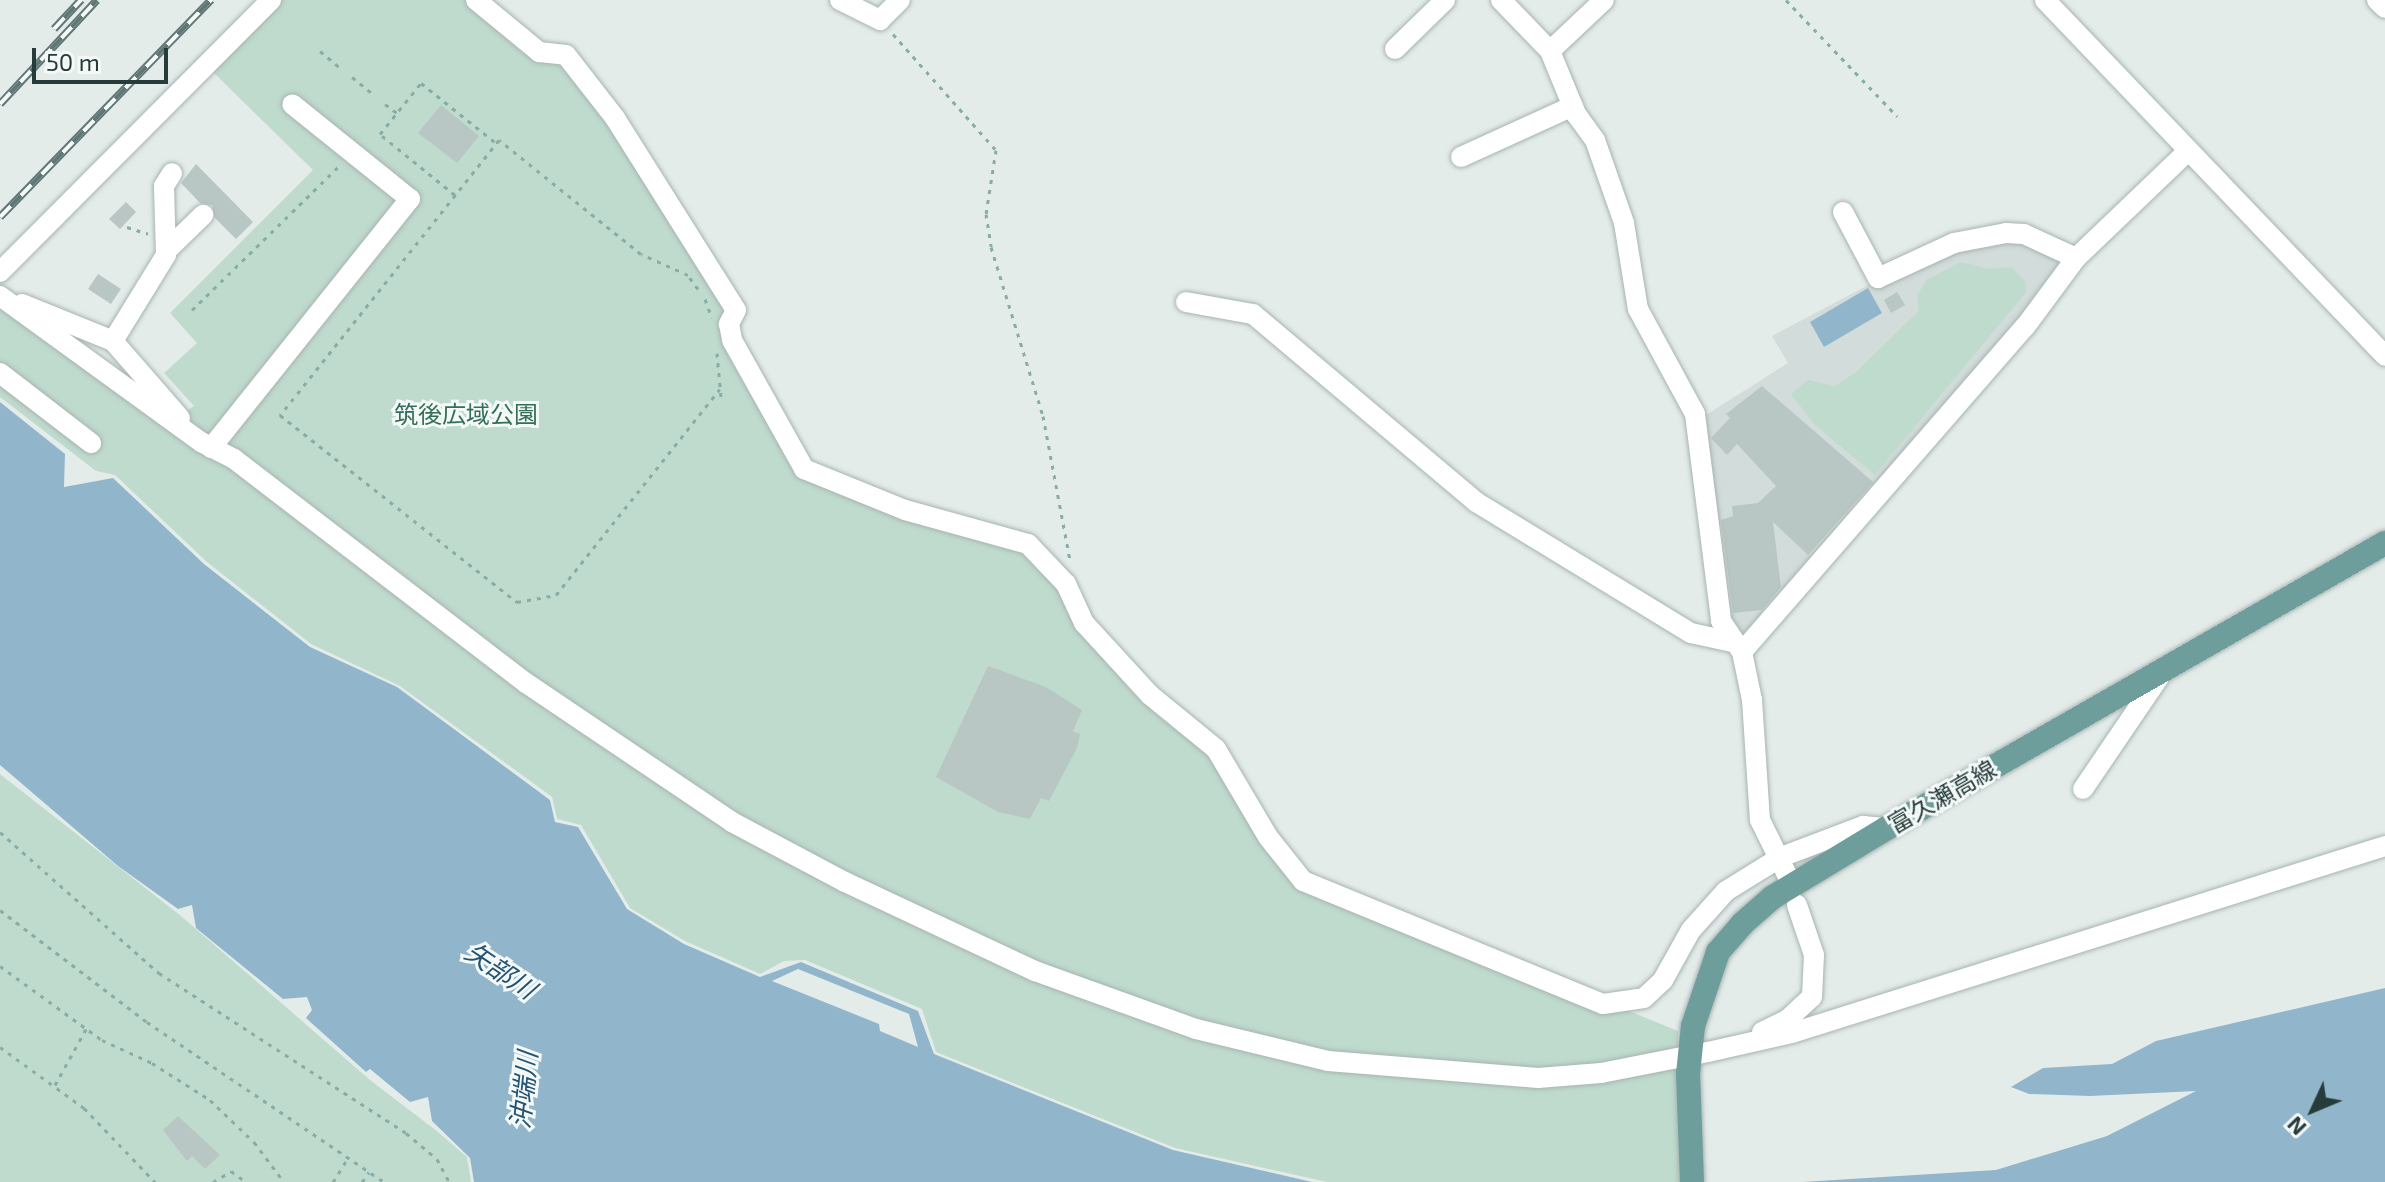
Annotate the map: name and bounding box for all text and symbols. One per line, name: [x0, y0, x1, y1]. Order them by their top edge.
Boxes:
scale bar: [36, 32, 172, 82]
text: 50 m: [46, 47, 100, 76]
park label: 筑後広域公園: [394, 400, 538, 428]
street label: 富久瀬高線: [1883, 754, 2001, 838]
water label: 矢部川: [460, 935, 542, 1005]
water label: 沖端川: [503, 1050, 543, 1130]
north arrow: [2273, 1070, 2353, 1150]
text: N: [2281, 1112, 2311, 1141]

